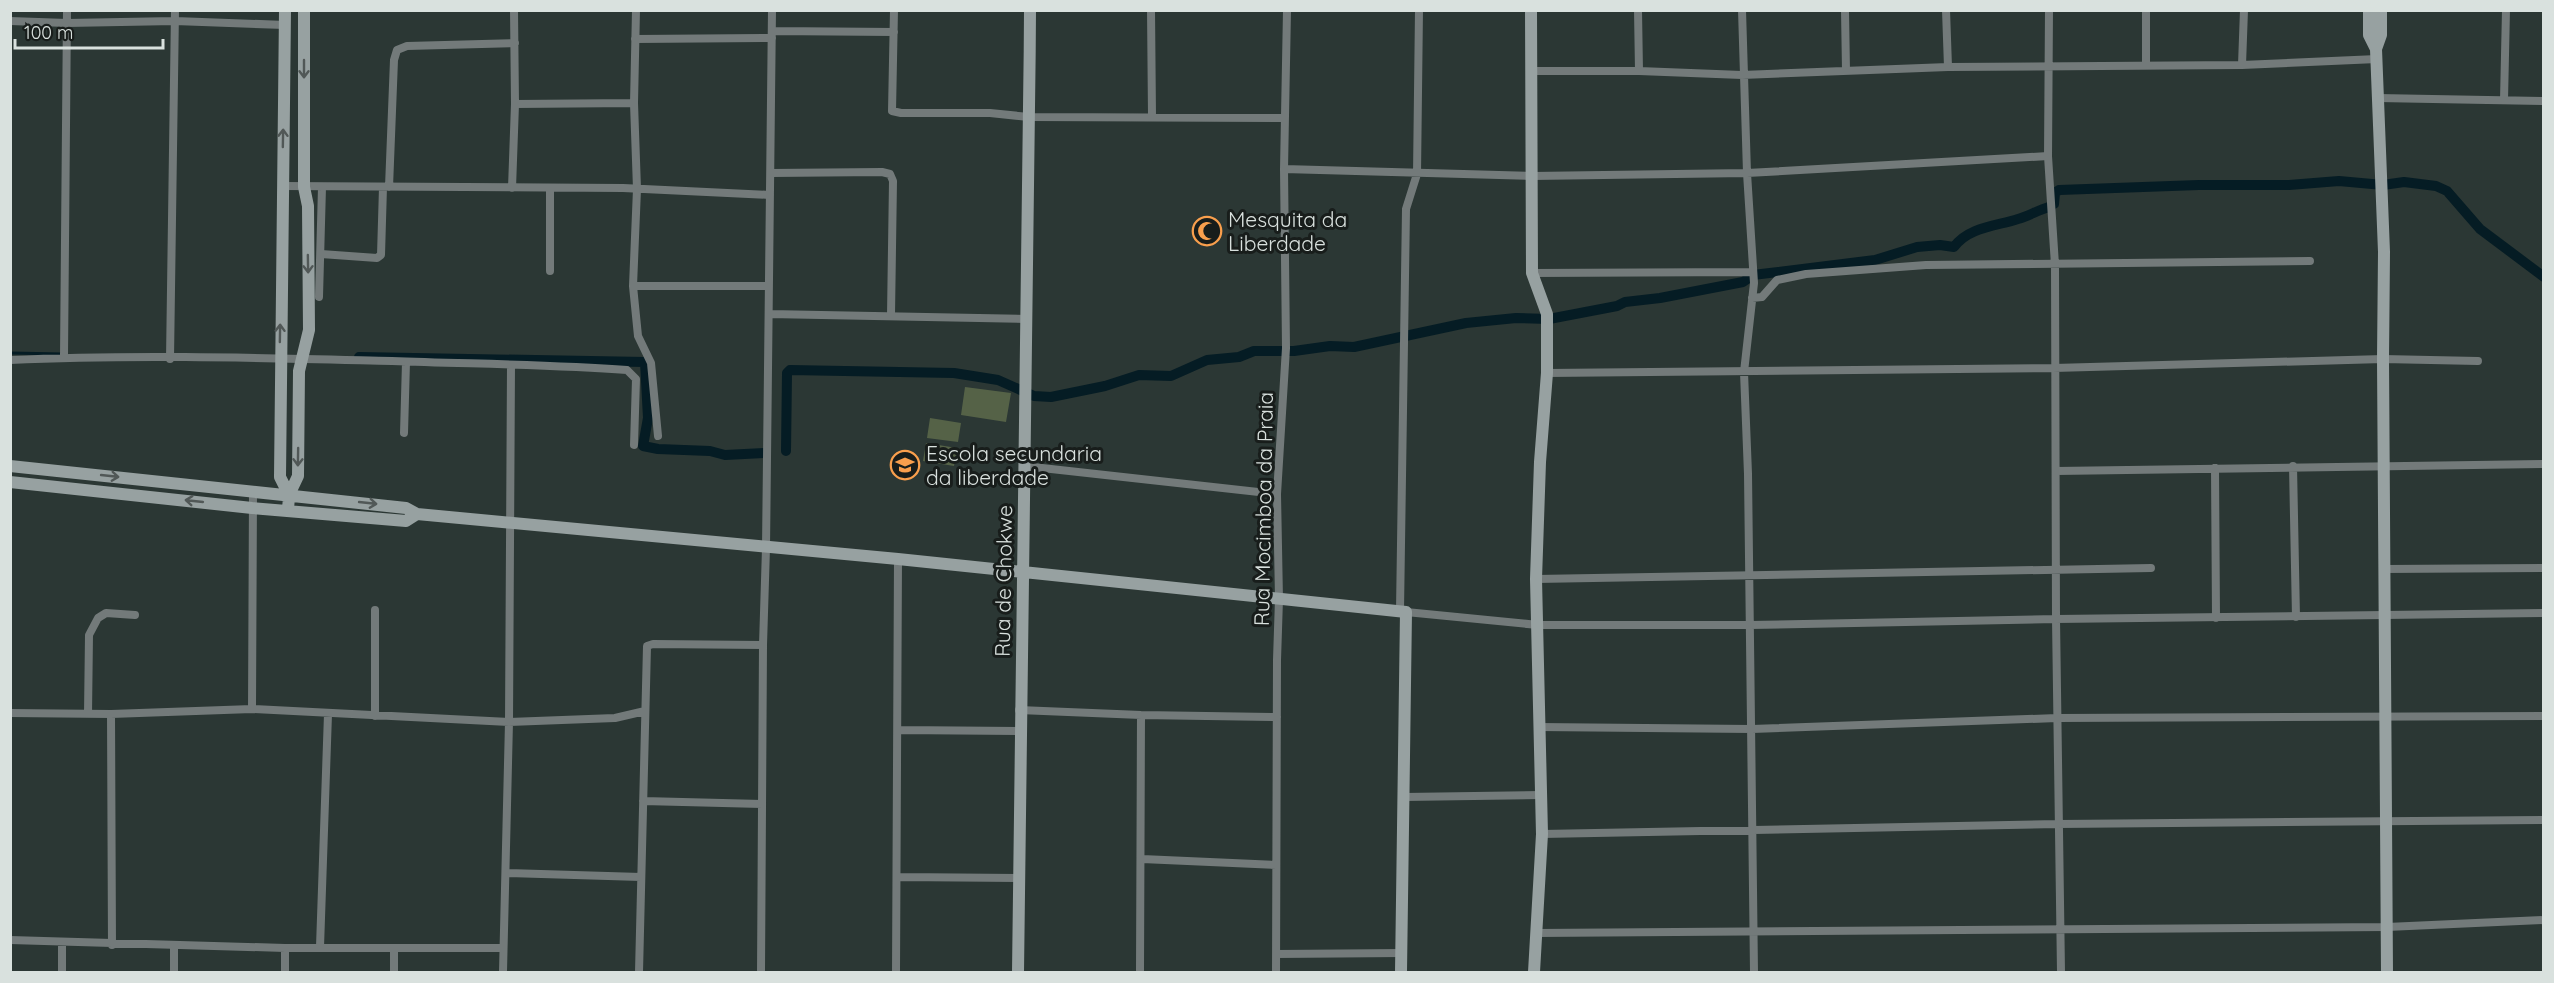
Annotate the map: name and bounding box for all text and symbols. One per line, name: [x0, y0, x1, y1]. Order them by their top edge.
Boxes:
scale bar: [15, 12, 164, 50]
text: 100 m: [24, 21, 73, 44]
one-way arrow: [298, 58, 310, 78]
one-way arrow: [277, 129, 289, 149]
place label: Mesquita da Liberdade: [1228, 206, 1347, 256]
mosque icon: Mesquita da Liberdade: [1191, 215, 1223, 247]
one-way arrow: [302, 253, 314, 273]
one-way arrow: [274, 324, 286, 344]
street label: Rua Mocimboa da Praia: [1248, 392, 1278, 626]
place label: Escola secundaria da liberdade: [926, 440, 1102, 490]
one-way arrow: [292, 447, 304, 467]
school or university icon: Escola secundaria da liberdade: [889, 449, 921, 481]
one-way arrow: [100, 471, 120, 482]
one-way arrow: [184, 495, 204, 506]
one-way arrow: [357, 498, 377, 509]
street label: Rua de Chokwe: [989, 505, 1017, 657]

